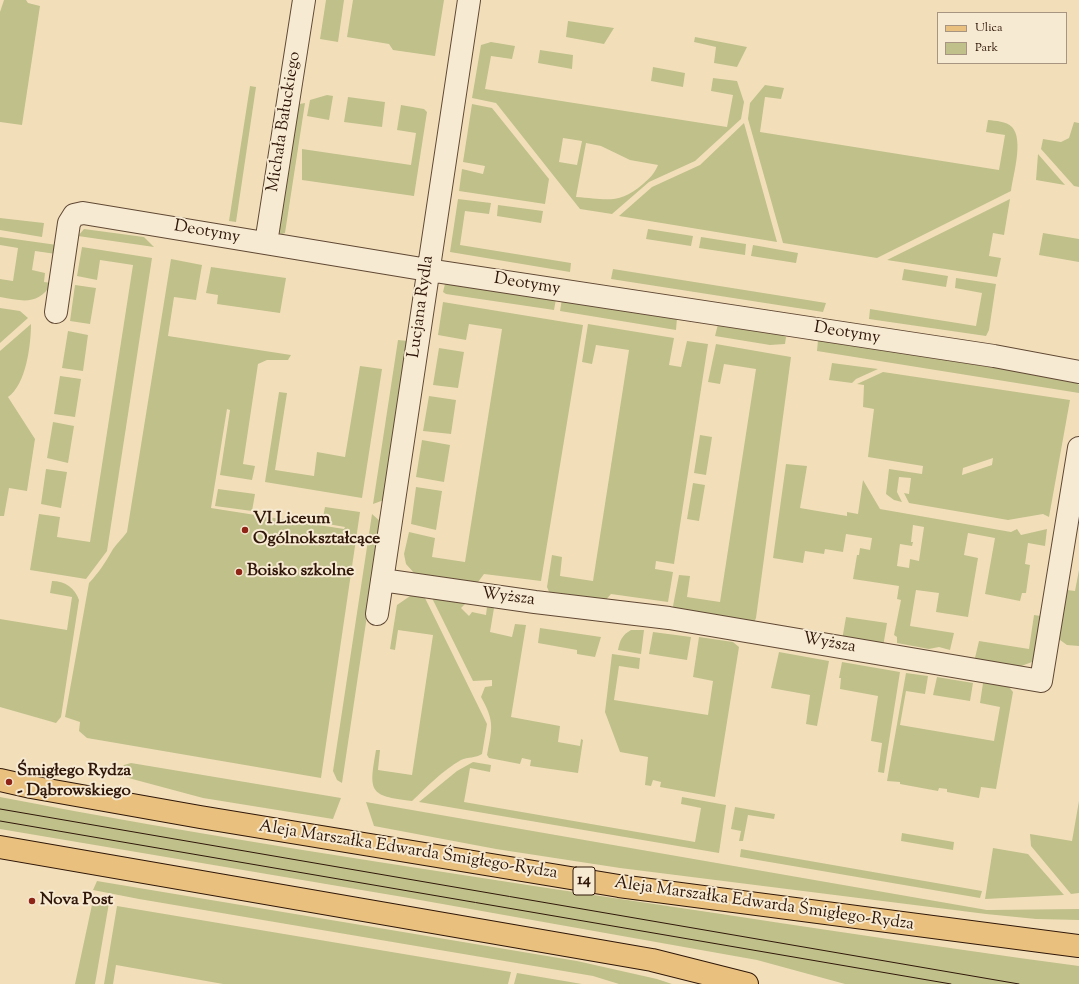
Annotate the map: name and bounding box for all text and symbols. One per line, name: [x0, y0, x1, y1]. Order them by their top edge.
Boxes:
legend: [937, 12, 1067, 64]
text: Ulica: [975, 19, 1002, 37]
text: Park: [975, 39, 998, 57]
street label: Michała Bałuckiego: [264, 50, 306, 194]
street label: Deotymy: [172, 217, 242, 249]
street label: Lucjana Rydla: [405, 254, 439, 360]
street label: Deotymy: [492, 270, 562, 300]
street label: Deotymy: [812, 319, 882, 349]
place label: VI Liceum Ogólnokształcące: [253, 510, 380, 550]
marker: VI Liceum Ogólnokształcące: [240, 525, 250, 535]
place label: Boisko szkolne: [247, 562, 354, 582]
marker: Boisko szkolne: [234, 567, 244, 577]
street label: Wyższa: [480, 585, 536, 611]
street label: Wyższa: [801, 629, 857, 659]
place label: Śmigłego Rydza - Dąbrowskiego: [17, 762, 131, 802]
marker: Śmigłego Rydza - Dąbrowskiego: [4, 777, 14, 787]
street label: Aleja Marszałka Edwarda Śmigłego-Rydza: [257, 817, 559, 885]
road number: 14: [573, 867, 595, 895]
street label: Aleja Marszałka Edwarda Śmigłego-Rydza: [613, 874, 915, 936]
place label: Nova Post: [40, 891, 113, 911]
marker: Nova Post: [27, 896, 37, 906]

